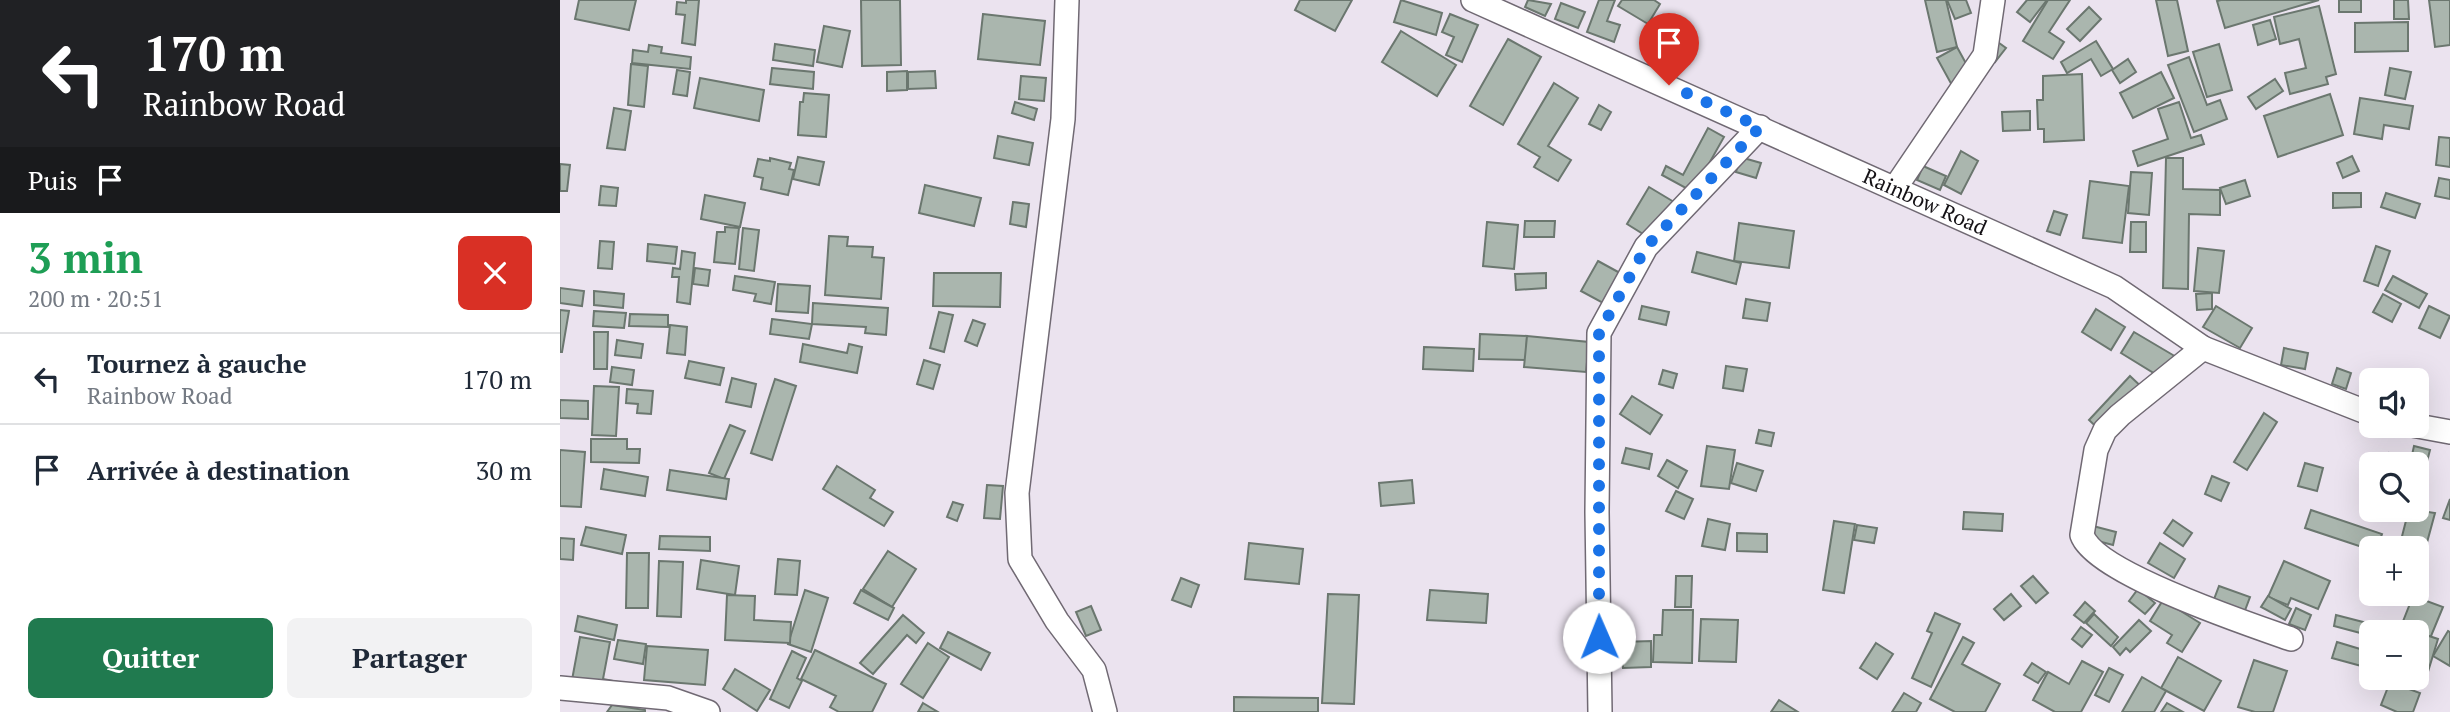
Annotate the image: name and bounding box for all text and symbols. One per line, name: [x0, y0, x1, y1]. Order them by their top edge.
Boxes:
pin: [1639, 13, 1699, 85]
text: 170 m: [143, 20, 285, 85]
icon: arrive: [1650, 24, 1688, 62]
icon: left: [28, 28, 119, 119]
text: Rainbow Road: [143, 83, 345, 125]
icon: arrive: [91, 161, 129, 199]
street label: Rainbow Road: [1859, 161, 1992, 241]
text: Puis: [28, 163, 77, 197]
text: 3 min: [28, 229, 143, 285]
button: close: [458, 236, 532, 310]
text: 200 m · 20:51: [28, 283, 163, 314]
text: Tournez à gauche: [87, 346, 307, 380]
icon: left: [28, 360, 66, 398]
text: 170 m: [462, 362, 532, 396]
map controls: [2359, 368, 2429, 690]
button: sound: [2359, 368, 2429, 438]
text: Rainbow Road: [87, 380, 232, 411]
icon: arrive: [28, 451, 66, 489]
button: search: [2359, 452, 2429, 522]
text: Arrivée à destination: [87, 453, 350, 487]
text: 30 m: [476, 453, 532, 487]
button: +: [2359, 536, 2429, 606]
position arrow: [1562, 600, 1636, 674]
button: Quitter: [28, 618, 273, 698]
button: Partager: [287, 618, 532, 698]
button: −: [2359, 620, 2429, 690]

